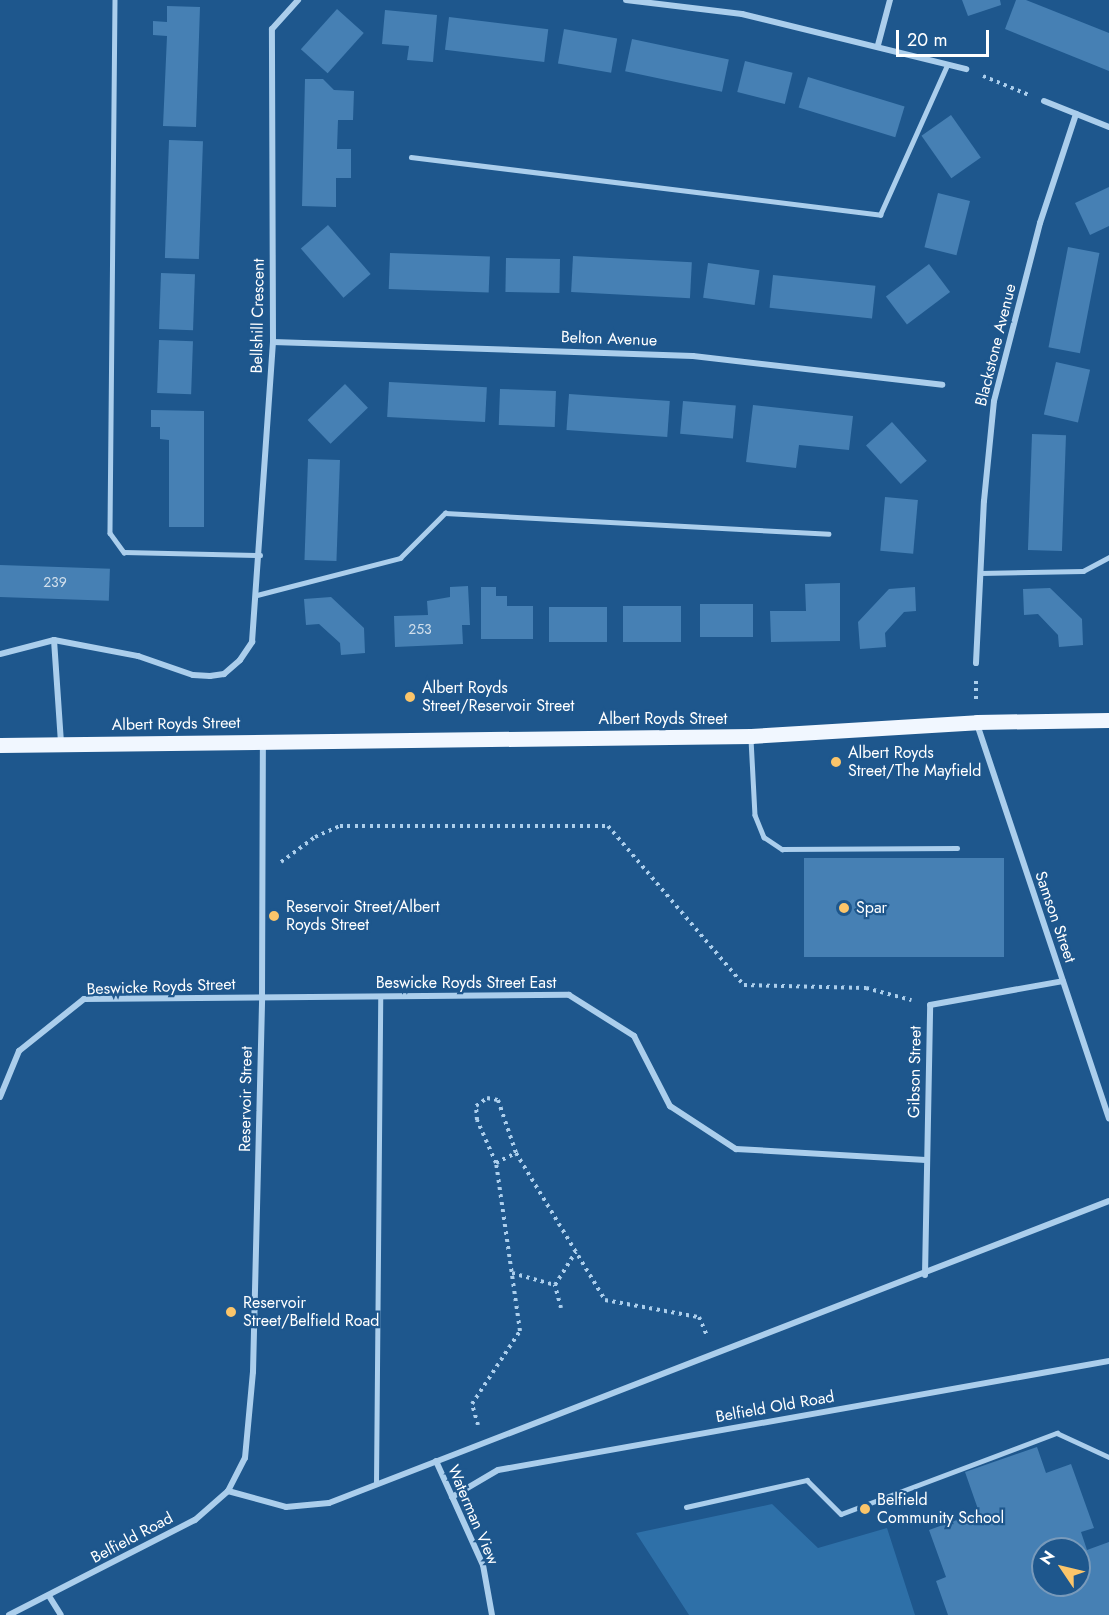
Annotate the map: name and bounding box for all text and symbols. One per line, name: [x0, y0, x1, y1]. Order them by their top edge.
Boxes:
scale bar: [899, 18, 992, 56]
text: 20 m: [907, 27, 947, 53]
street label: Bellshill Crescent: [247, 258, 269, 374]
street label: Blackstone Avenue: [972, 282, 1020, 408]
street label: Belton Avenue: [560, 328, 658, 350]
house number: 239: [43, 574, 67, 590]
house number: 253: [408, 621, 432, 637]
place label: Albert Royds Street/Reservoir Street: [422, 678, 574, 716]
marker: Albert Royds Street/Reservoir Street: [403, 690, 417, 704]
street label: Albert Royds Street: [599, 709, 727, 729]
street label: Albert Royds Street: [111, 713, 241, 735]
place label: Albert Royds Street/The Mayfield: [848, 743, 981, 781]
marker: Albert Royds Street/The Mayfield: [829, 755, 843, 769]
street label: Samson Street: [1030, 869, 1080, 965]
place label: Reservoir Street/Albert Royds Street: [286, 897, 440, 935]
place label: Spar: [856, 898, 887, 918]
marker: Spar: [837, 901, 851, 915]
marker: Reservoir Street/Albert Royds Street: [267, 909, 281, 923]
street label: Beswicke Royds Street East: [376, 973, 556, 993]
street label: Beswicke Royds Street: [86, 975, 236, 999]
street label: Gibson Street: [905, 1026, 925, 1118]
street label: Reservoir Street: [235, 1046, 257, 1152]
place label: Reservoir Street/Belfield Road: [243, 1293, 379, 1331]
marker: Reservoir Street/Belfield Road: [224, 1305, 238, 1319]
street label: Belfield Old Road: [714, 1387, 836, 1427]
street label: Waterman View: [443, 1462, 503, 1568]
place label: Belfield Community School: [877, 1490, 1004, 1528]
marker: Belfield Community School: [858, 1502, 872, 1516]
street label: Belfield Road: [88, 1508, 176, 1568]
north arrow: [1031, 1537, 1091, 1597]
text: N: [1034, 1546, 1061, 1569]

